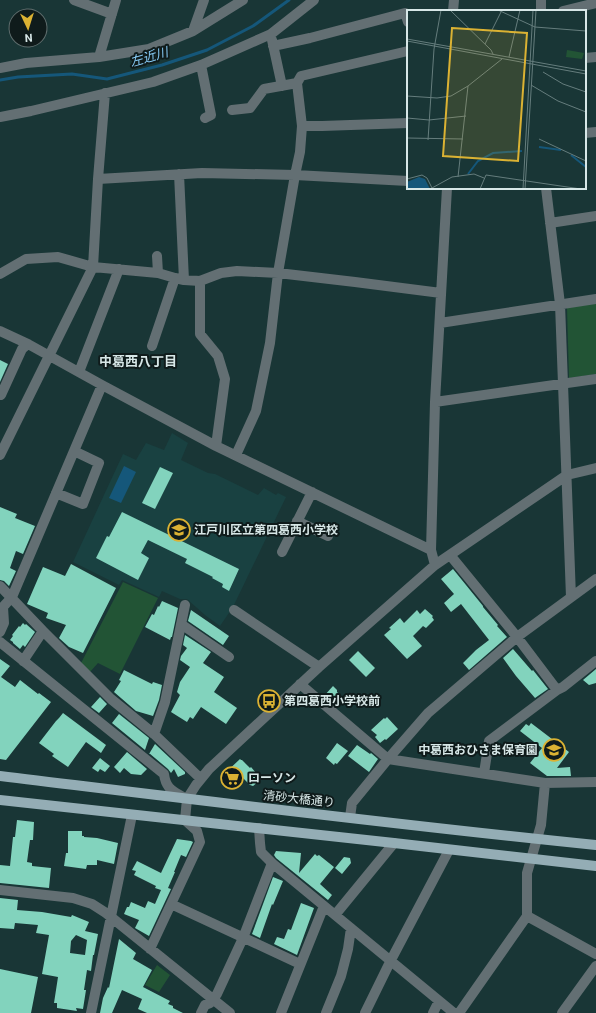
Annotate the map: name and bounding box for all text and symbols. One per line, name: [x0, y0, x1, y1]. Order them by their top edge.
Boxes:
north arrow: [8, 8, 48, 48]
inset map: [407, 10, 586, 189]
text: N: [24, 31, 33, 44]
water label: 左近川: [128, 44, 172, 70]
district label: 中葛西八丁目: [99, 354, 177, 369]
school or university icon: 江戸川区立第四葛西小学校: [166, 517, 192, 543]
place label: 江戸川区立第四葛西小学校: [194, 523, 338, 537]
bus stop icon: 第四葛西小学校前: [256, 688, 282, 714]
place label: 第四葛西小学校前: [284, 694, 380, 708]
school or university icon: 中葛西おひさま保育園: [541, 737, 567, 763]
place label: 中葛西おひさま保育園: [418, 743, 538, 757]
supermarket icon: ローソン: [219, 765, 245, 791]
place label: ローソン: [248, 771, 296, 785]
street label: 清砂大橋通り: [262, 788, 336, 810]

